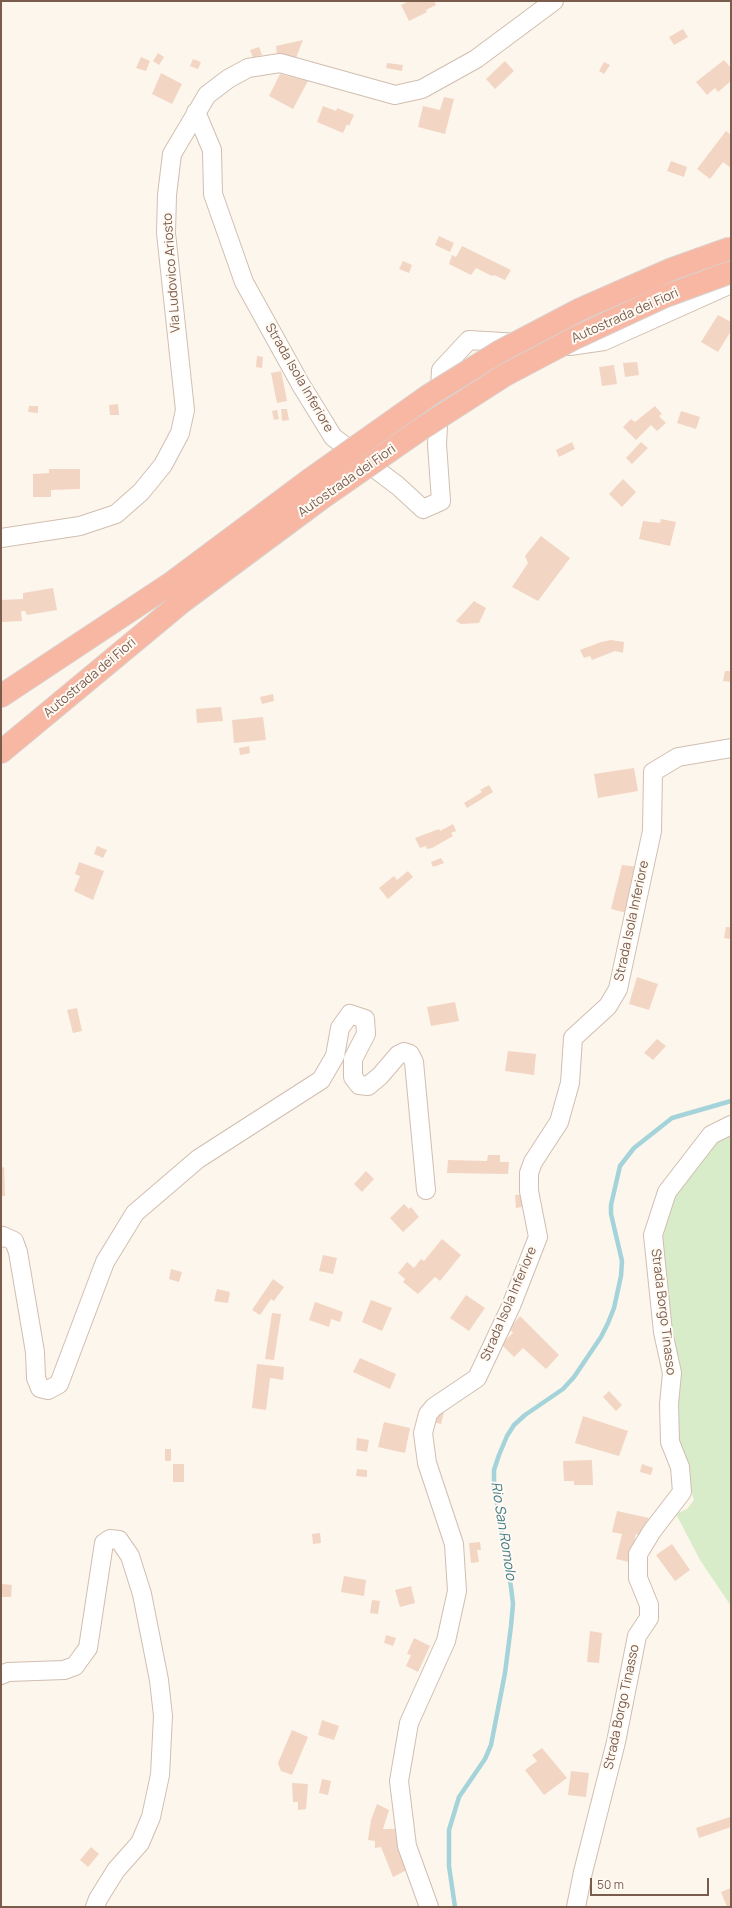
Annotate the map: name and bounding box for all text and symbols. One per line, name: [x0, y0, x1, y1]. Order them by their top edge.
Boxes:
street label: Via Ludovico Ariosto: [160, 213, 184, 333]
street label: Autostrada dei Fiori: [569, 285, 681, 347]
street label: Strada Isola Inferiore: [261, 321, 337, 435]
street label: Autostrada dei Fiori: [295, 441, 399, 521]
street label: Autostrada dei Fiori: [41, 635, 139, 721]
street label: Strada Isola Inferiore: [612, 859, 652, 983]
street label: Strada Isola Inferiore: [478, 1244, 540, 1364]
street label: Strada Borgo Tinasso: [647, 1248, 679, 1376]
water label: Rio San Romolo: [487, 1481, 519, 1581]
street label: Strada Borgo Tinasso: [601, 1643, 643, 1771]
scale bar: [592, 1870, 711, 1896]
text: 50 m: [597, 1876, 624, 1893]

